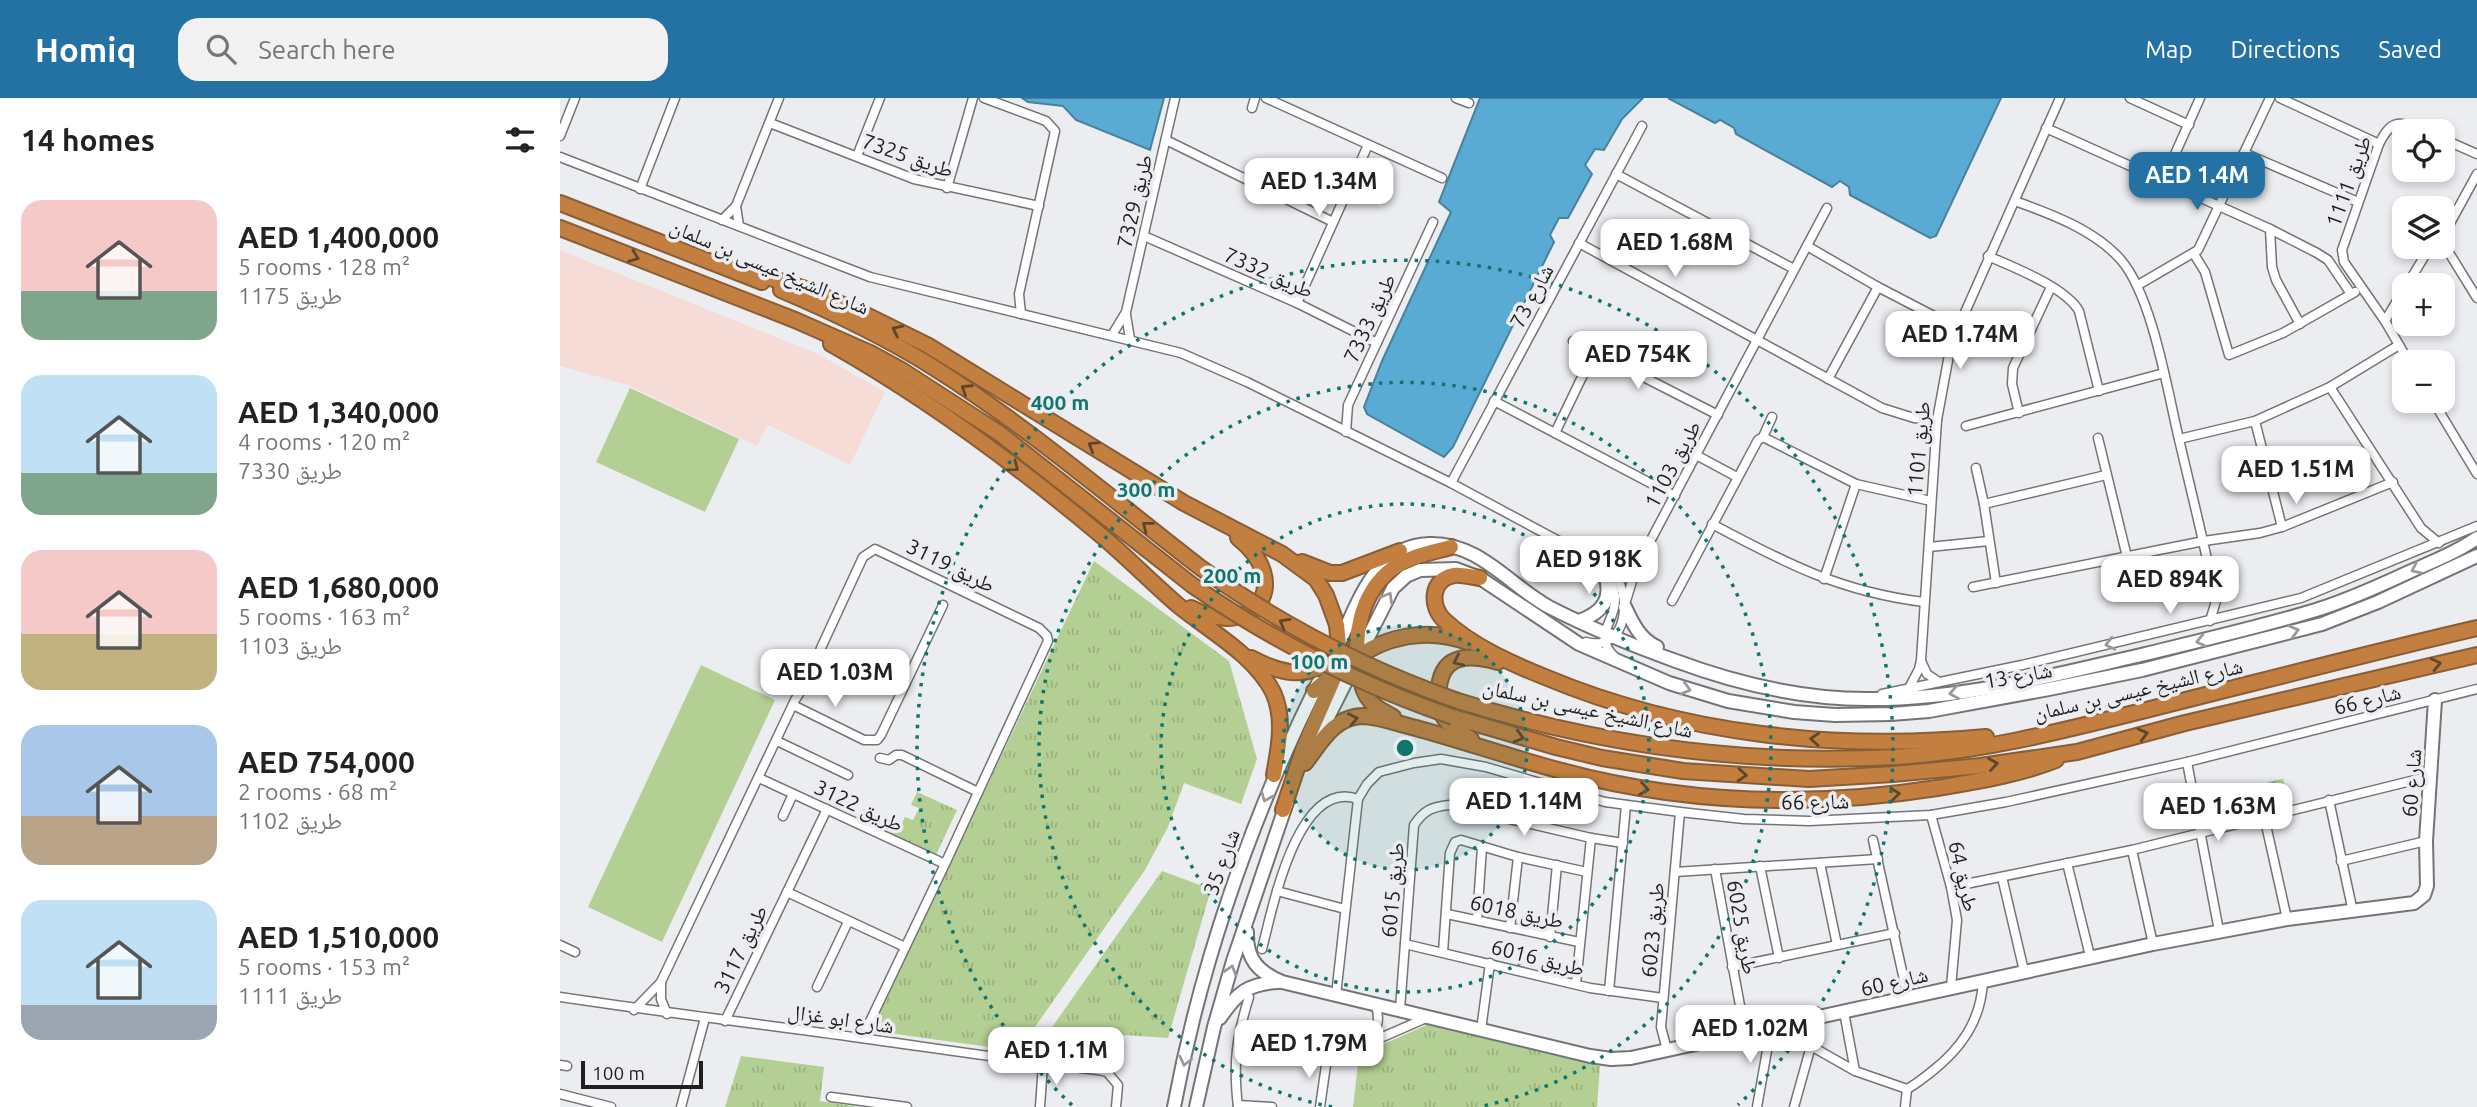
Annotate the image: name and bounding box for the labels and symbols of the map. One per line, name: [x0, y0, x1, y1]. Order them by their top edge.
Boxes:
street label: طريق 7325: [858, 128, 957, 184]
street label: طريق 1111: [2320, 132, 2377, 231]
street label: طريق 7329: [1112, 152, 1158, 251]
pin: AED 1.4M: [2125, 152, 2269, 212]
pin: AED 1.34M: [1239, 158, 1399, 218]
street label: شارع الشيخ عيسى بن سلمان: [666, 213, 873, 321]
pin: AED 1.68M: [1595, 220, 1755, 279]
street label: طريق 7332: [1220, 242, 1317, 304]
one-way arrow: [628, 248, 640, 262]
street label: شارع 73: [1504, 260, 1559, 333]
street label: طريق 7333: [1338, 270, 1402, 367]
pin: AED 1.74M: [1880, 312, 2040, 371]
one-way arrow: [892, 324, 904, 338]
pin: AED 754K: [1566, 331, 1710, 391]
one-way arrow: [961, 384, 974, 397]
text: 400 m: [1031, 390, 1089, 414]
street label: طريق 1101: [1902, 401, 1936, 498]
street label: طريق 1103: [1639, 416, 1707, 513]
one-way arrow: [1087, 441, 1100, 454]
pin: AED 1.51M: [2216, 446, 2376, 506]
one-way arrow: [1006, 459, 1019, 471]
text: 300 m: [1117, 477, 1175, 501]
one-way arrow: [1142, 522, 1155, 535]
street label: طريق 3119: [902, 533, 999, 598]
pin: AED 918K: [1517, 536, 1661, 596]
pin: AED 894K: [2098, 556, 2242, 616]
one-way arrow: [2411, 560, 2423, 574]
text: 200 m: [1203, 563, 1261, 587]
one-way arrow: [1380, 591, 1393, 604]
one-way arrow: [1279, 618, 1292, 631]
one-way arrow: [2288, 625, 2300, 639]
one-way arrow: [2195, 633, 2207, 647]
one-way arrow: [2104, 636, 2116, 651]
text: 100 m: [1290, 649, 1348, 673]
pin: AED 1.03M: [755, 650, 915, 709]
one-way arrow: [1453, 653, 1465, 667]
street label: شارع الشيخ عيسى بن سلمان: [2031, 653, 2245, 727]
street label: شارع 13: [1982, 657, 2054, 695]
one-way arrow: [2430, 658, 2442, 673]
street label: شارع الشيخ عيسى بن سلمان: [1480, 674, 1695, 744]
street label: شارع 66: [2331, 679, 2404, 721]
one-way arrow: [1680, 680, 1692, 695]
one-way arrow: [1948, 685, 1960, 700]
one-way arrow: [1347, 712, 1359, 727]
one-way arrow: [1512, 728, 1524, 743]
one-way arrow: [2137, 728, 2149, 742]
one-way arrow: [1809, 732, 1820, 747]
centre of rings: [1393, 736, 1417, 760]
street label: شارع 60: [2397, 748, 2427, 818]
one-way arrow: [1988, 757, 1999, 772]
one-way arrow: [1737, 768, 1748, 783]
street label: طريق 3122: [810, 774, 907, 838]
pin: AED 1.14M: [1444, 778, 1604, 838]
one-way arrow: [1638, 781, 1650, 796]
pin: AED 1.63M: [2138, 784, 2298, 843]
one-way arrow: [1890, 787, 1901, 802]
street label: شارع 66: [1781, 788, 1849, 816]
one-way arrow: [1260, 791, 1274, 803]
street label: شارع 35: [1198, 826, 1246, 899]
street label: طريق 64: [1942, 838, 1984, 914]
street label: طريق 6015: [1376, 842, 1410, 939]
street label: طريق 6025: [1721, 878, 1763, 976]
street label: طريق 6023: [1636, 882, 1670, 979]
street label: طريق 6018: [1468, 889, 1566, 935]
street label: طريق 3117: [708, 901, 773, 998]
street label: طريق 6016: [1488, 934, 1587, 982]
street label: شارع 60: [1858, 962, 1930, 1002]
one-way arrow: [1222, 964, 1237, 976]
street label: شارع ابو غزال: [786, 999, 896, 1039]
pin: AED 1.02M: [1670, 1006, 1830, 1065]
pin: AED 1.79M: [1229, 1020, 1389, 1080]
pin: AED 1.1M: [984, 1028, 1128, 1087]
one-way arrow: [1179, 1055, 1193, 1067]
scale bar: [581, 1058, 704, 1090]

